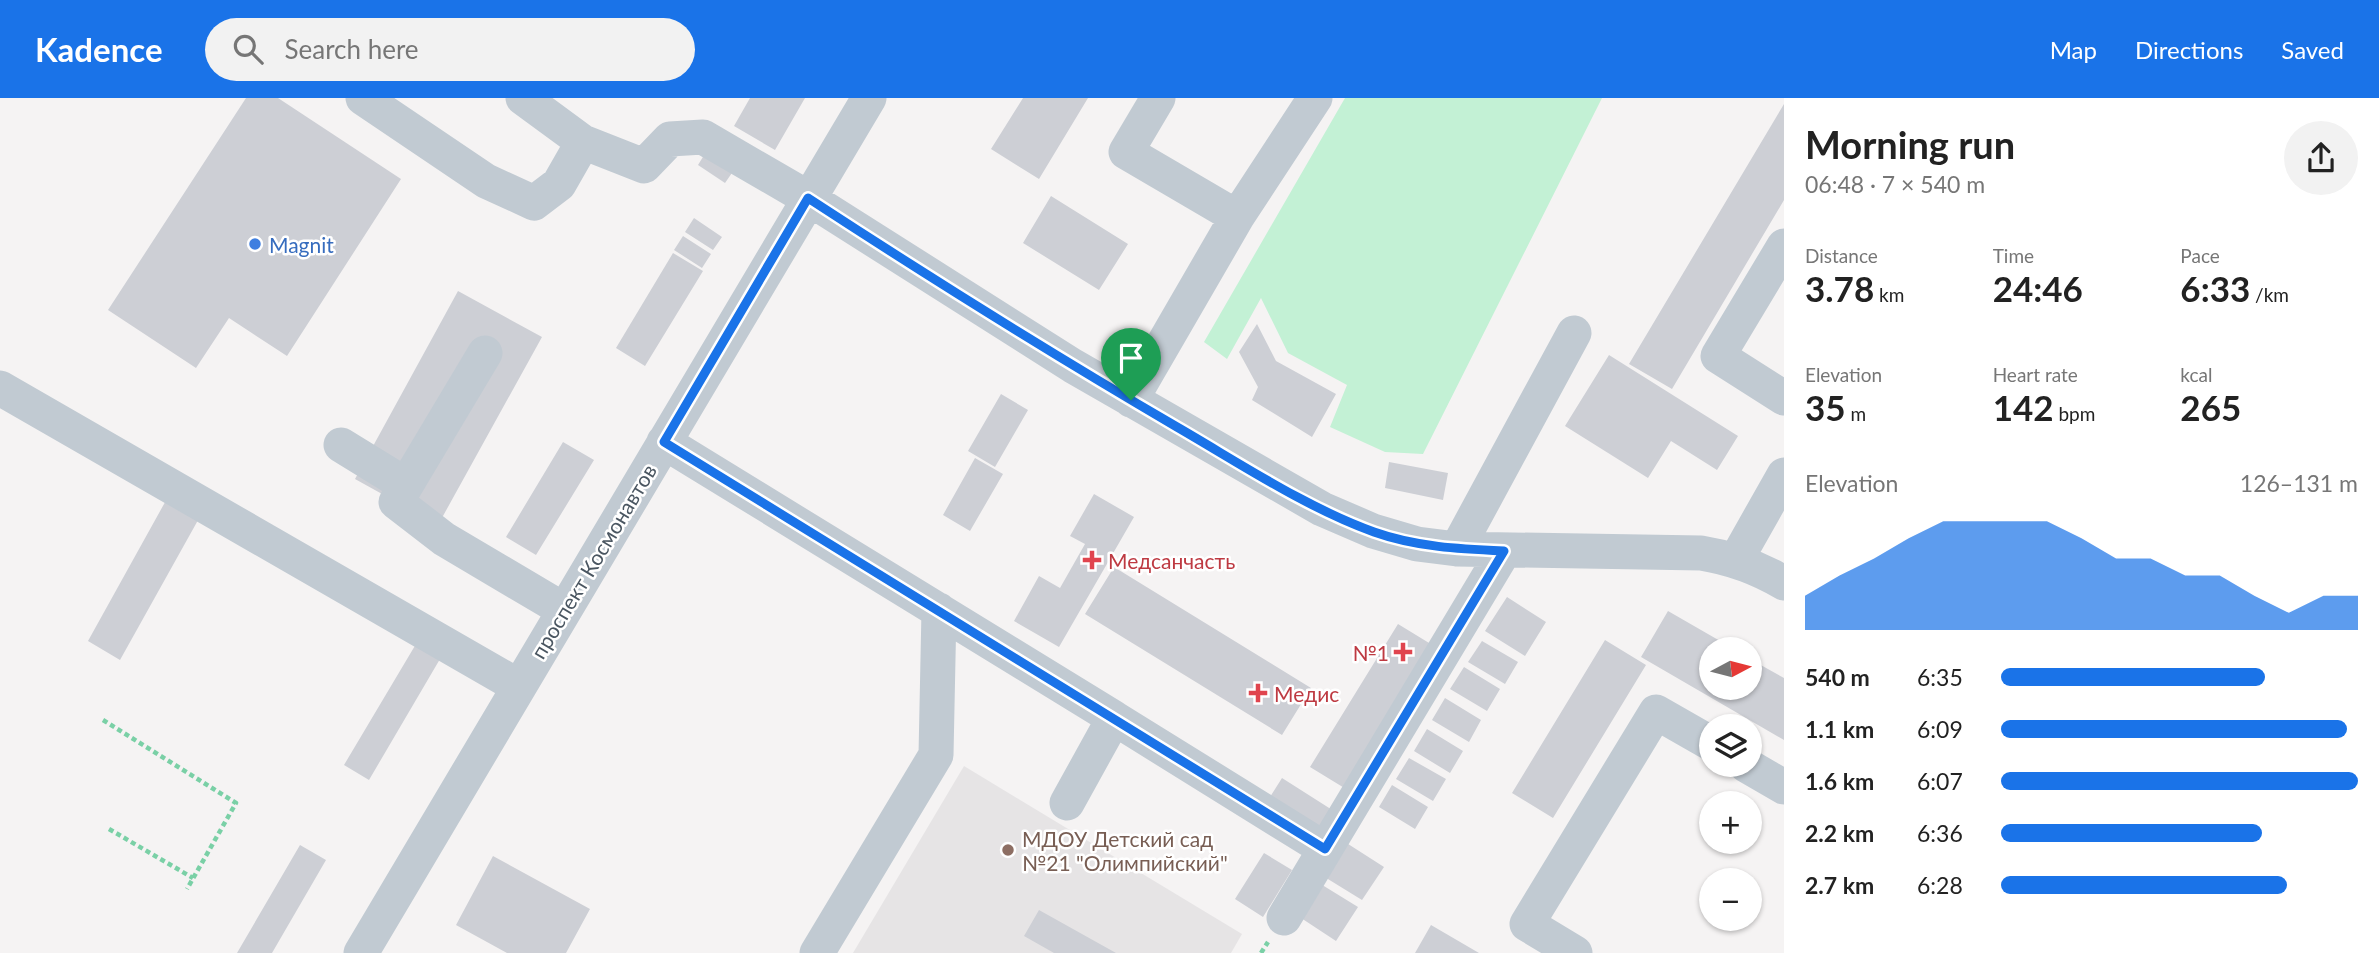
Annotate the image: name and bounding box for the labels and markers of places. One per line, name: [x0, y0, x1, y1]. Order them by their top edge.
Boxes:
place label: Magnit: [269, 232, 334, 257]
marker: Magnit: [247, 236, 263, 252]
pin: [1101, 328, 1161, 400]
place label: Медсанчасть: [1108, 548, 1235, 573]
marker: Медсанчасть: [1082, 550, 1102, 570]
place label: №1: [1353, 640, 1389, 665]
marker: №1: [1395, 644, 1411, 660]
place label: Медис: [1274, 681, 1339, 706]
marker: Медис: [1248, 683, 1268, 703]
place label: МДОУ Детский сад №21 "Олимпийский": [1022, 826, 1228, 875]
marker: МДОУ Детский сад №21 "Олимпийский": [1000, 842, 1016, 858]

